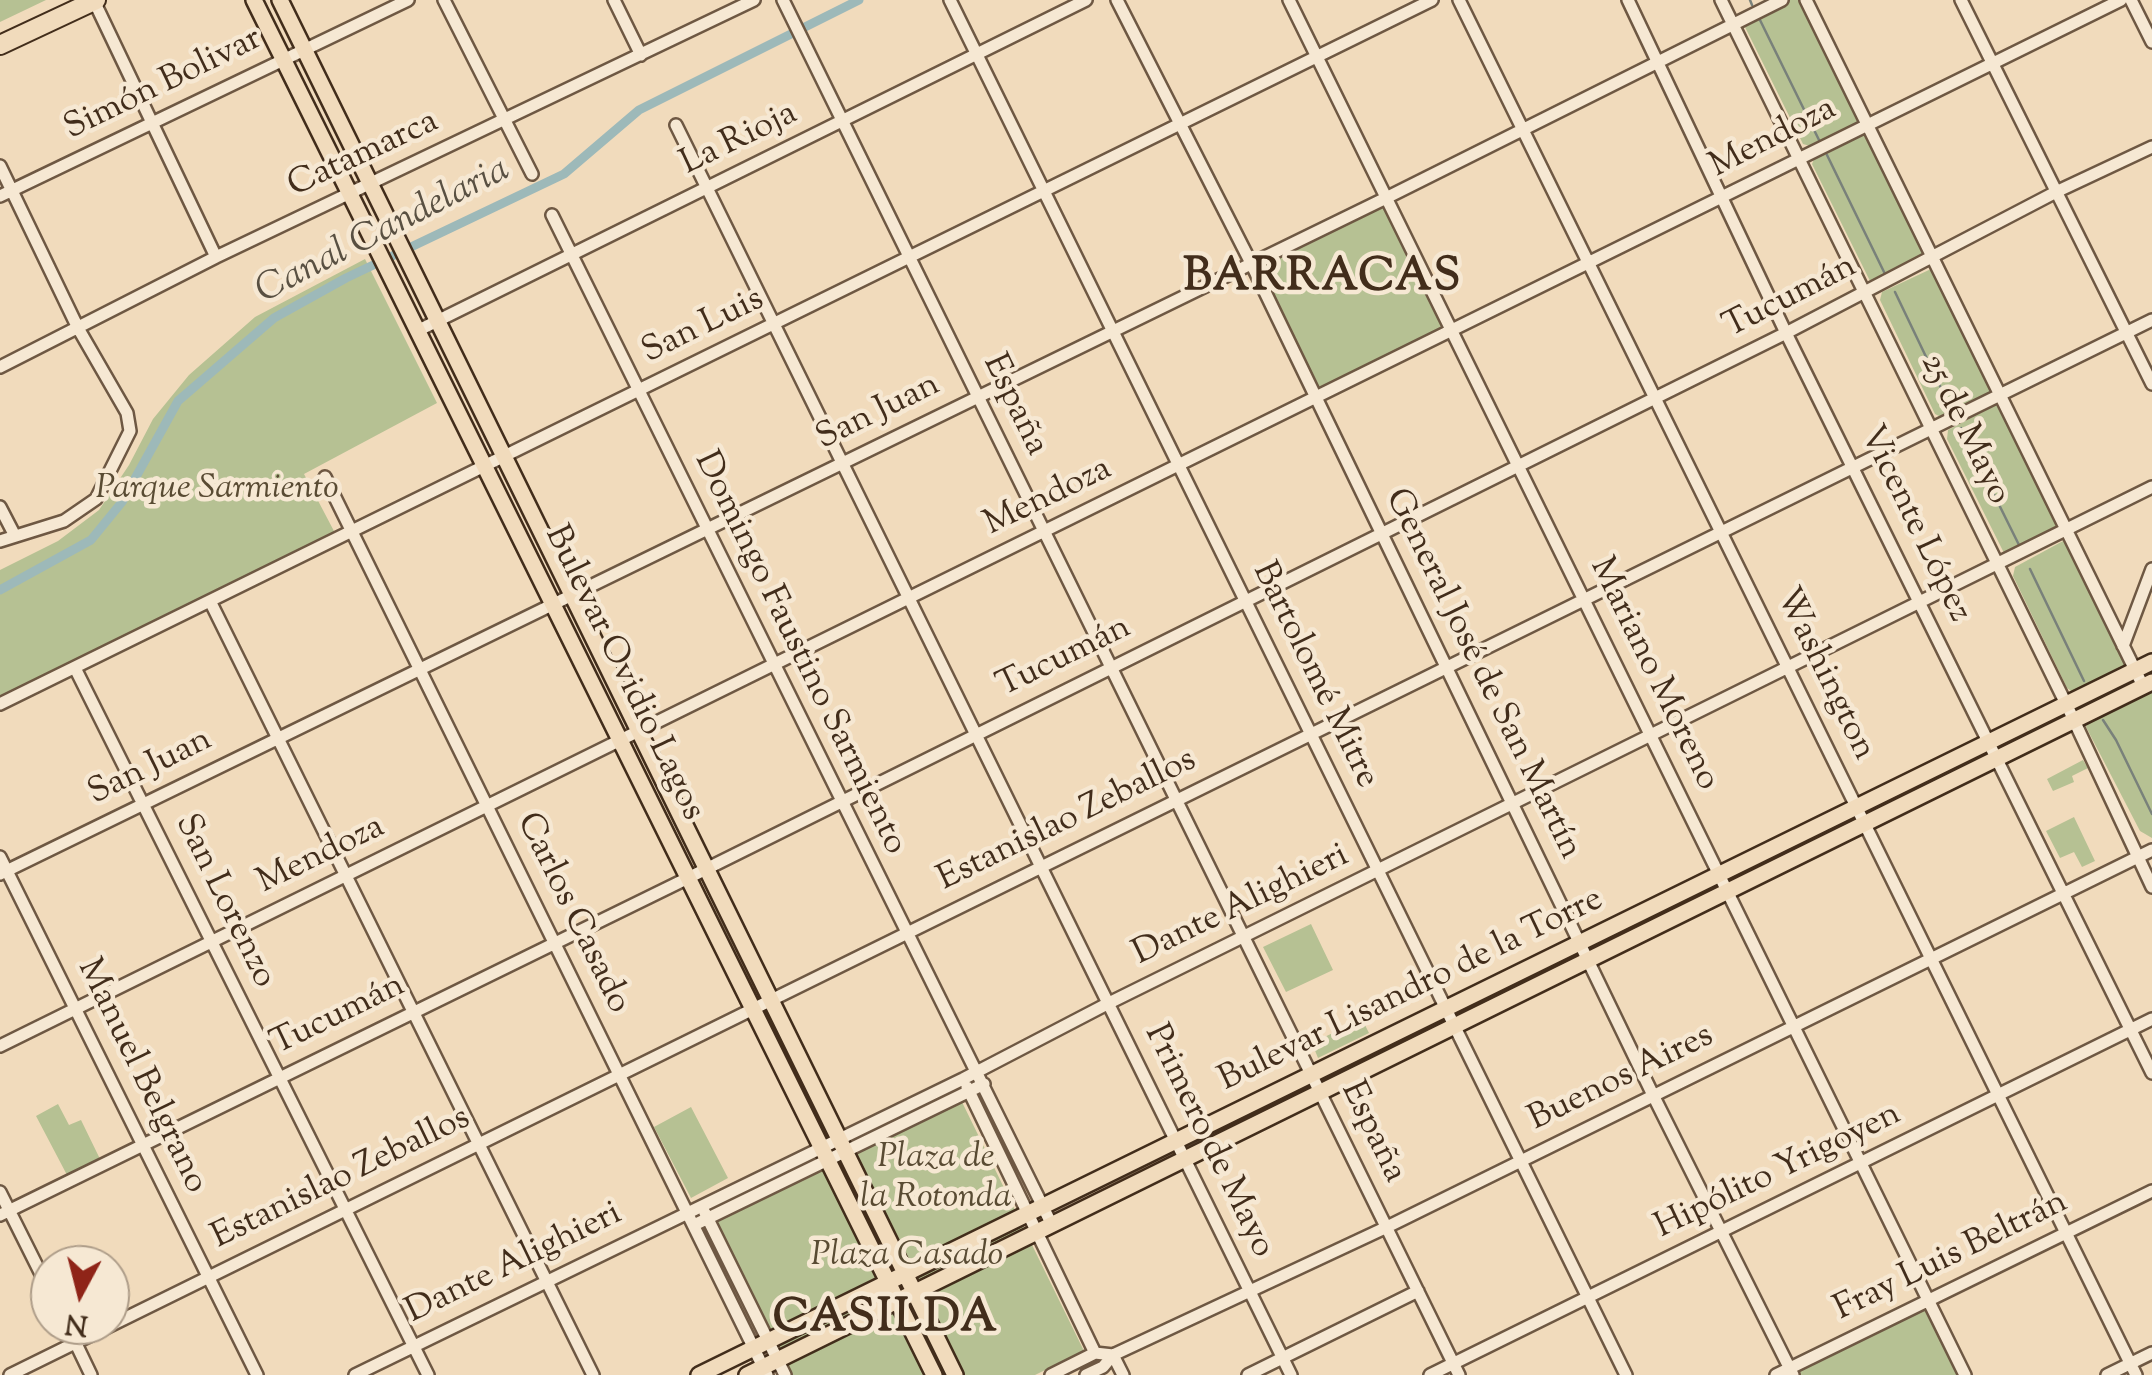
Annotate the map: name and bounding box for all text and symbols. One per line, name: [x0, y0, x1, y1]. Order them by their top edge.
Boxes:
street label: Simón Bolivar: [58, 20, 270, 152]
street label: Mendoza: [1704, 90, 1844, 190]
street label: La Rioja: [675, 95, 805, 187]
street label: Catamarca: [282, 103, 446, 209]
water label: Canal Candelaria: [250, 149, 518, 317]
street label: Tucumán: [1718, 248, 1864, 350]
district label: BARRACAS: [1183, 254, 1463, 308]
street label: San Luis: [636, 281, 772, 375]
street label: 25 de Mayo: [1908, 348, 2018, 512]
street label: España: [971, 349, 1055, 463]
street label: San Juan: [810, 366, 948, 462]
street label: Vicente López: [1847, 420, 1979, 630]
street label: Domingo Faustino Sarmiento: [682, 446, 914, 862]
street label: Mendoza: [979, 450, 1119, 548]
park label: Parque Sarmiento: [95, 470, 339, 512]
street label: General José de San Martín: [1373, 483, 1589, 867]
street label: Bulevar Ovidio Lagos: [532, 520, 712, 828]
street label: Mariano Moreno: [1578, 552, 1726, 798]
street label: Bartolomé Mitre: [1240, 556, 1386, 796]
street label: Washington: [1763, 582, 1883, 768]
street label: Tucumán: [991, 609, 1139, 709]
street label: San Juan: [82, 721, 220, 817]
street label: Estanislao Zeballos: [932, 741, 1204, 903]
street label: Carlos Casado: [504, 807, 638, 1021]
street label: San Lorenzo: [163, 808, 283, 996]
street label: Mendoza: [252, 808, 392, 906]
street label: Dante Alighieri: [1127, 837, 1357, 977]
street label: Bulevar Lisandro de la Torre: [1213, 881, 1611, 1103]
street label: Manuel Belgrano: [65, 953, 215, 1201]
street label: Tucumán: [265, 967, 413, 1067]
street label: Buenos Aires: [1523, 1017, 1721, 1143]
street label: Primero de Mayo: [1132, 1019, 1282, 1265]
street label: España: [1329, 1076, 1413, 1190]
street label: Hipólito Yrigoyen: [1649, 1095, 1909, 1251]
street label: Estanislao Zeballos: [206, 1099, 478, 1261]
park label: Plaza de la Rotonda: [860, 1139, 1012, 1221]
street label: Fray Luis Beltrán: [1828, 1183, 2076, 1333]
street label: Dante Alighieri: [400, 1195, 630, 1335]
park label: Plaza Casado: [811, 1237, 1003, 1279]
north arrow: [30, 1245, 130, 1345]
district label: CASILDA: [773, 1295, 999, 1349]
text: N: [63, 1302, 90, 1344]

